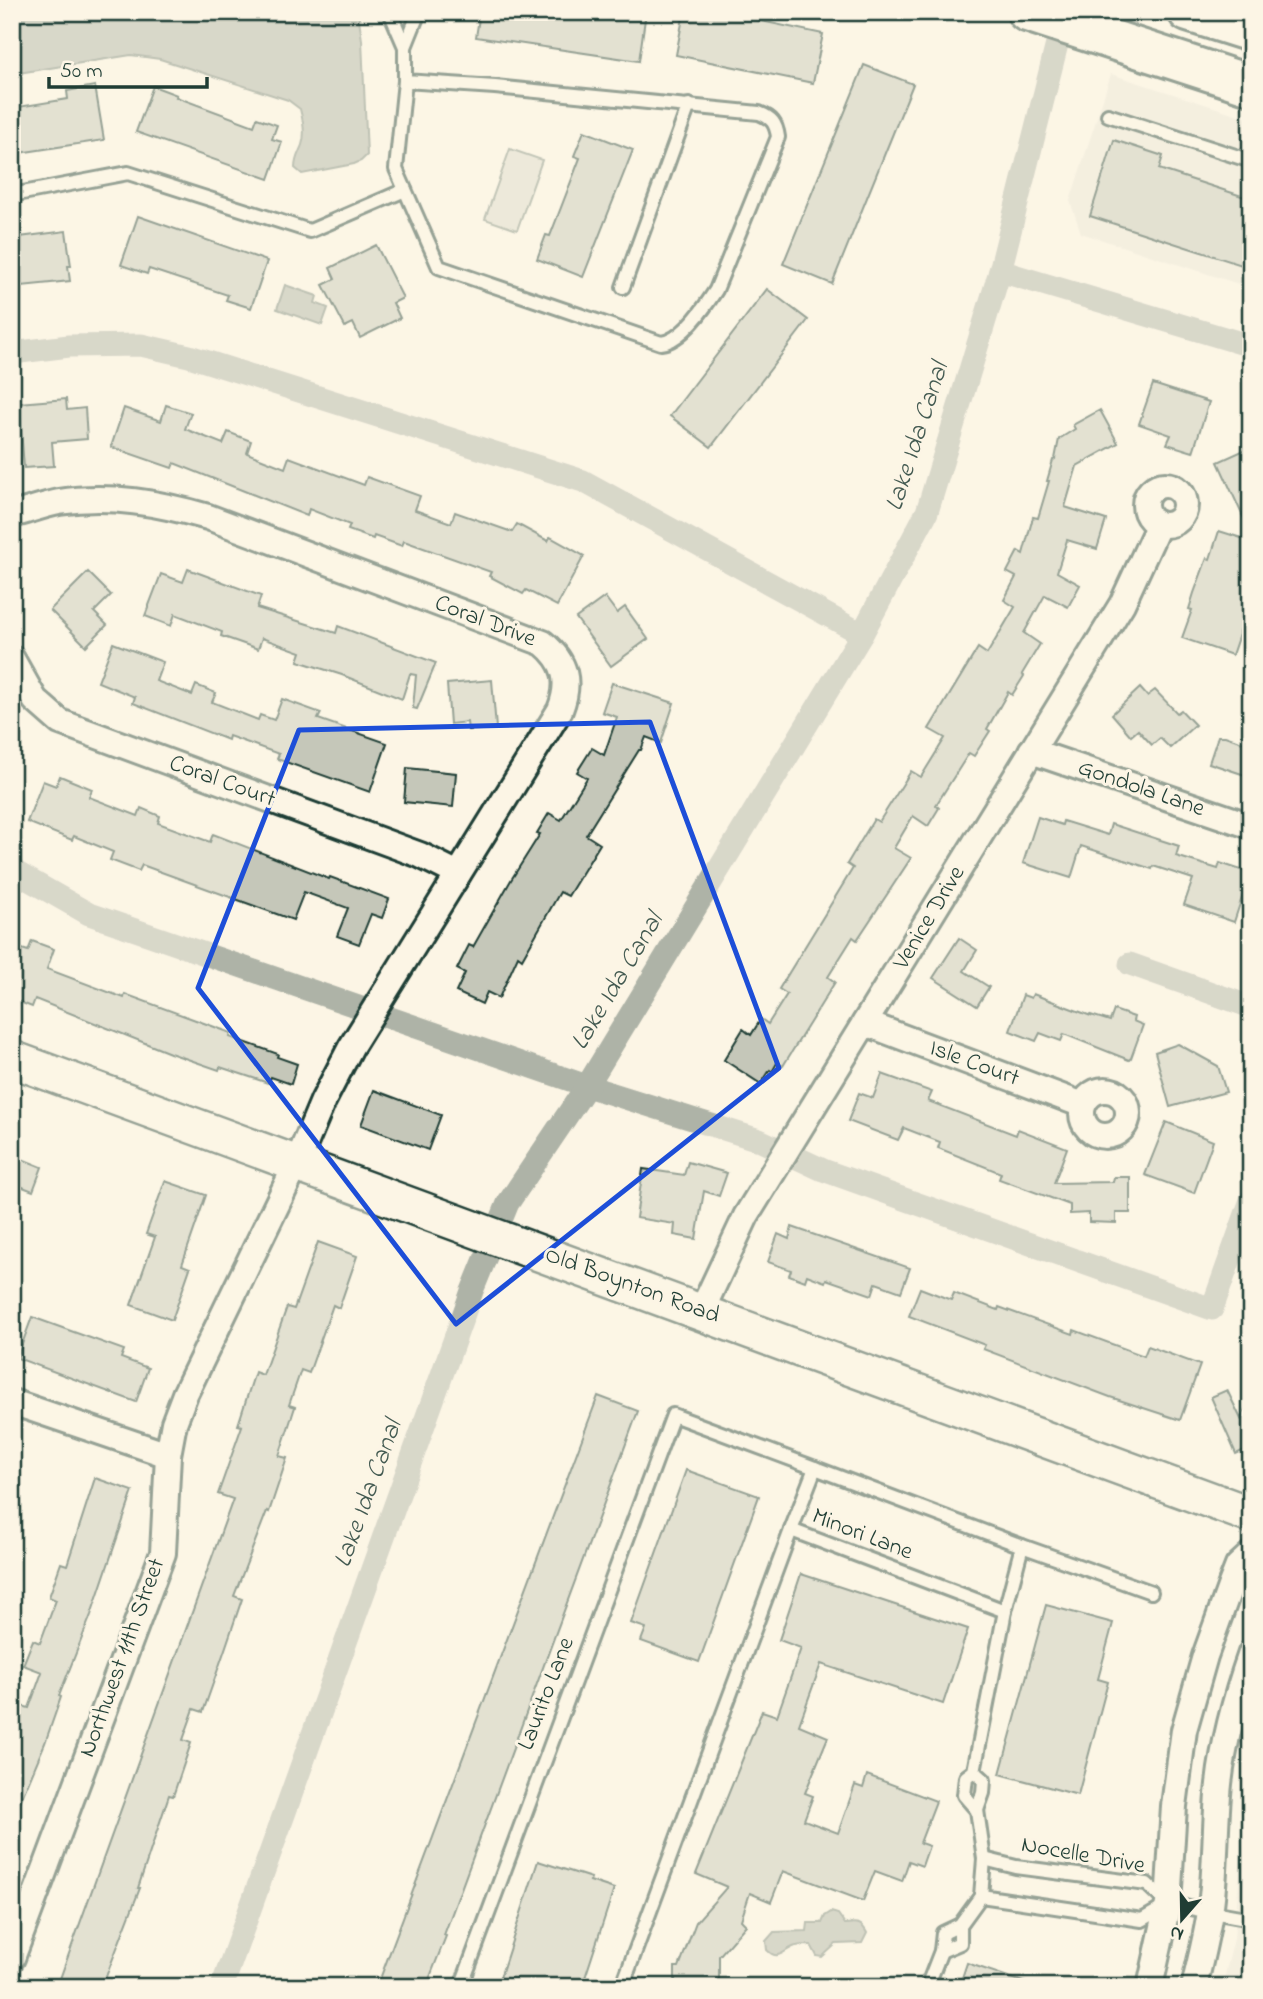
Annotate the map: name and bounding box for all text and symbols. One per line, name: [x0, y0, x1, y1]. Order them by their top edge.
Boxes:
scale bar: [49, 46, 206, 90]
text: 50 m: [60, 57, 103, 87]
water label: Lake Ida Canal: [876, 355, 961, 516]
street label: Coral Drive: [429, 587, 541, 657]
street label: Coral Court: [164, 747, 280, 817]
street label: Gondola Lane: [1073, 751, 1209, 827]
street label: Venice Drive: [885, 859, 975, 977]
water label: Lake Ida Canal: [562, 904, 675, 1058]
street label: Isle Court: [924, 1032, 1024, 1096]
street label: Old Boynton Road: [539, 1238, 725, 1335]
water label: Lake Ida Canal: [325, 1413, 414, 1573]
street label: Minori Lane: [807, 1500, 918, 1570]
street label: Northwest 11th Street: [71, 1554, 175, 1762]
street label: Laurito Lane: [509, 1632, 585, 1755]
street label: Nocelle Drive: [1018, 1828, 1148, 1884]
north arrow: [1148, 1884, 1218, 1954]
text: N: [1166, 1918, 1188, 1948]

